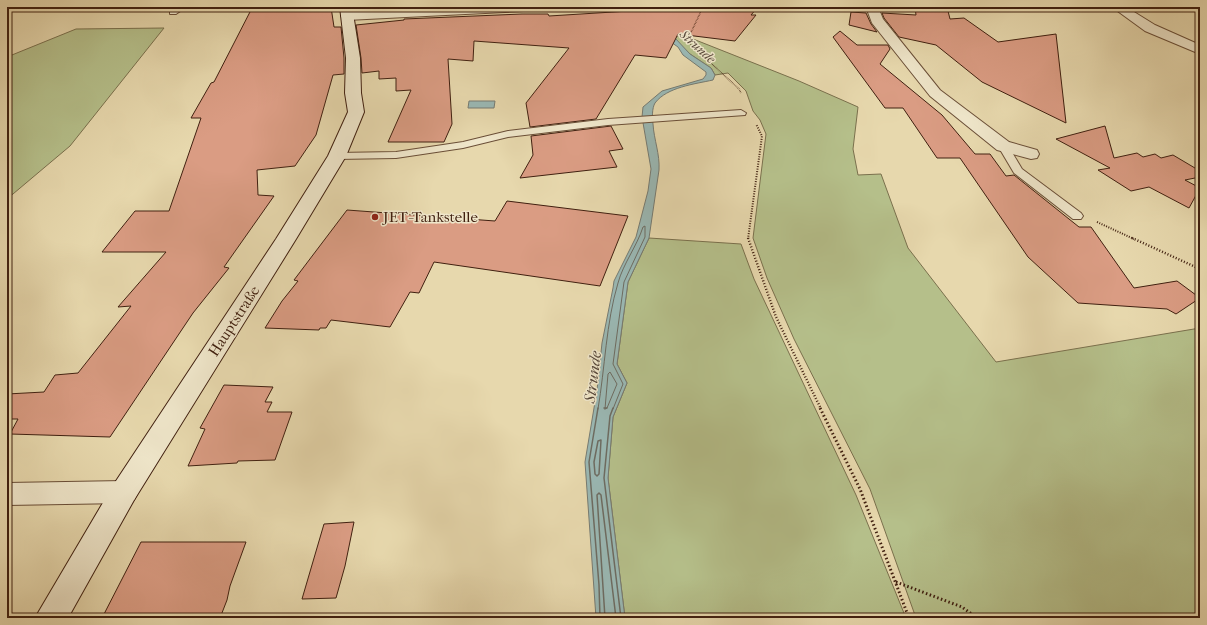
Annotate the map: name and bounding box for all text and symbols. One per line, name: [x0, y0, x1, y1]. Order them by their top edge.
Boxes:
water label: Strunde: [676, 26, 719, 67]
place label: JET-Tankstelle: [382, 208, 478, 226]
marker: JET-Tankstelle: [370, 212, 380, 222]
street label: Hauptstraße: [205, 282, 264, 360]
water label: Strunde: [580, 349, 605, 405]

